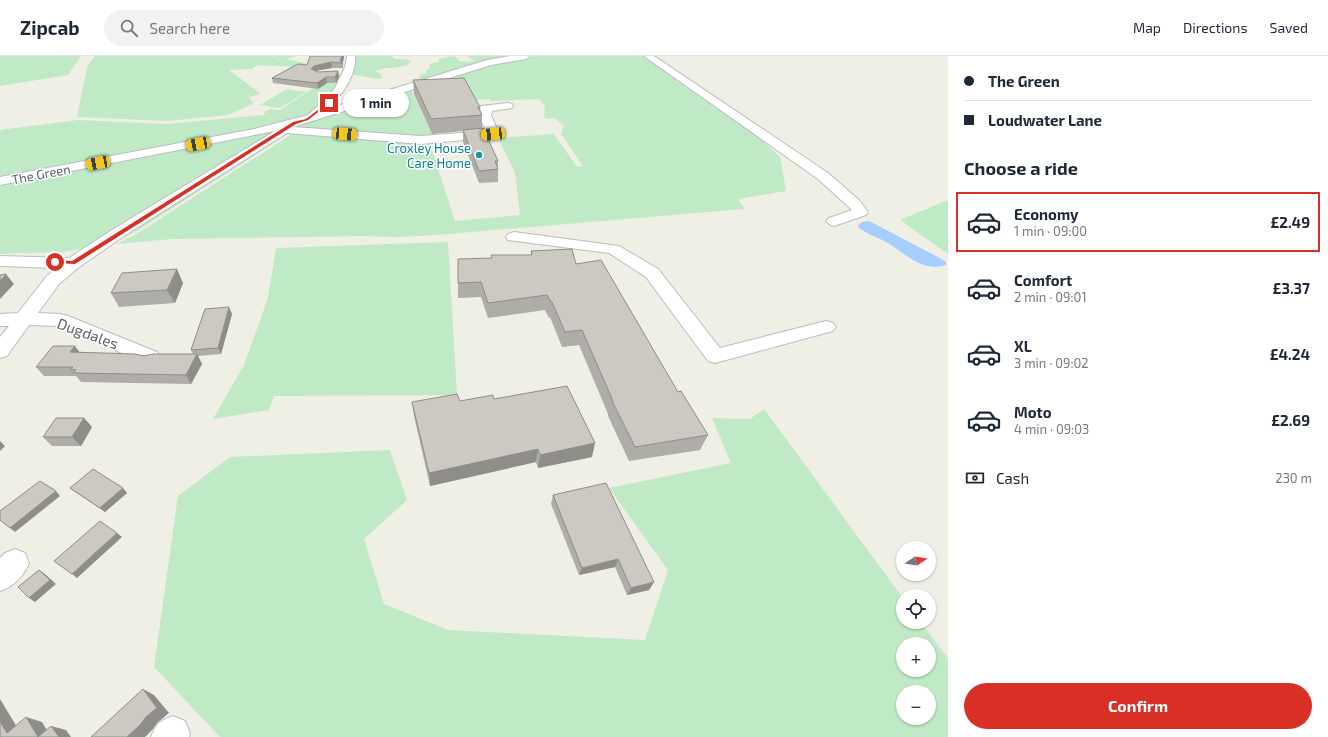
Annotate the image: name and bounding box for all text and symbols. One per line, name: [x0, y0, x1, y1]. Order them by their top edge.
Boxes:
search box: [104, 10, 384, 46]
text: Zipcab: [20, 16, 80, 39]
icon: search: [118, 17, 140, 39]
text: Search here: [150, 19, 230, 37]
text: Map: [1133, 19, 1161, 36]
text: Directions: [1183, 19, 1248, 36]
text: Saved: [1270, 19, 1308, 36]
text: The Green: [988, 72, 1060, 90]
callout: 1 min: [343, 89, 409, 117]
route end: [320, 94, 338, 112]
text: 1 min: [360, 95, 392, 111]
text: Loudwater Lane: [988, 111, 1102, 129]
car: [333, 127, 357, 141]
car: [480, 127, 506, 141]
car: [185, 136, 211, 152]
place label: Croxley House Care Home: [387, 140, 471, 171]
marker: Croxley House Care Home: [474, 150, 484, 160]
car: [85, 155, 111, 171]
text: Choose a ride: [964, 157, 1078, 179]
street label: The Green: [10, 160, 72, 188]
icon: car: [966, 204, 1002, 240]
text: Economy: [1014, 205, 1079, 223]
text: £2.49: [1270, 213, 1310, 231]
text: 1 min · 09:00: [1014, 223, 1087, 239]
route start: [46, 253, 64, 271]
icon: car: [966, 270, 1002, 306]
text: Comfort: [1014, 271, 1072, 289]
text: £3.37: [1273, 279, 1310, 297]
text: 2 min · 09:01: [1014, 289, 1087, 305]
street label: Dugdales: [55, 314, 121, 352]
icon: car: [966, 336, 1002, 372]
text: XL: [1014, 337, 1032, 355]
text: £4.24: [1270, 345, 1310, 363]
text: 3 min · 09:02: [1014, 355, 1089, 371]
icon: car: [966, 402, 1002, 438]
text: Moto: [1014, 403, 1052, 421]
text: £2.69: [1271, 411, 1310, 429]
text: 4 min · 09:03: [1014, 421, 1089, 437]
icon: cash: [964, 467, 986, 489]
text: Cash: [996, 469, 1029, 487]
text: 230 m: [1275, 470, 1312, 486]
north arrow: [896, 541, 936, 581]
map controls: [896, 541, 936, 725]
button: locate: [896, 589, 936, 629]
button: +: [896, 637, 936, 677]
button: Confirm: [964, 683, 1312, 729]
button: −: [896, 685, 936, 725]

